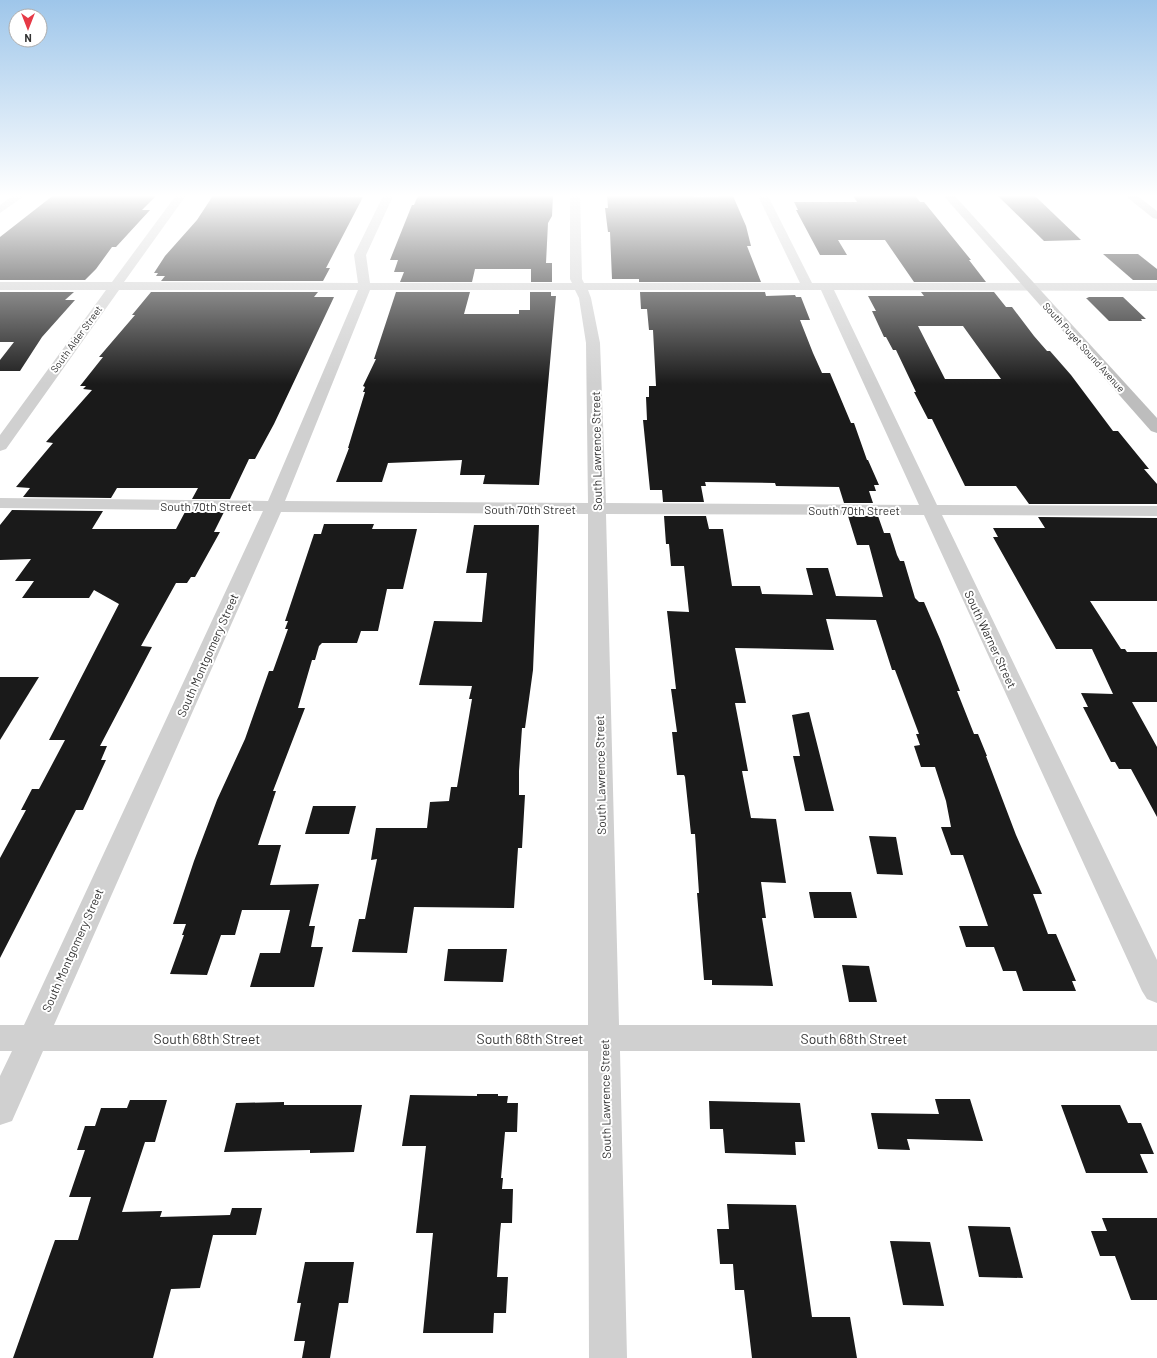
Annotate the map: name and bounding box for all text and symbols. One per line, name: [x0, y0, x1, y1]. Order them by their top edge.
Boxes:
north arrow: [8, 8, 48, 48]
text: N: [24, 32, 32, 45]
street label: South Puget Sound Avenue: [1041, 300, 1127, 394]
street label: South Alder Street: [48, 303, 105, 375]
street label: South Lawrence Street: [588, 391, 604, 511]
street label: South 70th Street: [160, 499, 252, 513]
street label: South 70th Street: [484, 502, 576, 516]
street label: South 70th Street: [808, 503, 900, 517]
street label: South Warner Street: [962, 588, 1020, 690]
street label: South Montgomery Street: [173, 591, 241, 719]
street label: South Lawrence Street: [592, 715, 608, 835]
street label: South Montgomery Street: [38, 886, 106, 1014]
street label: South 68th Street: [154, 1030, 260, 1047]
street label: South 68th Street: [477, 1030, 583, 1047]
street label: South 68th Street: [801, 1030, 907, 1047]
street label: South Lawrence Street: [597, 1039, 613, 1159]

